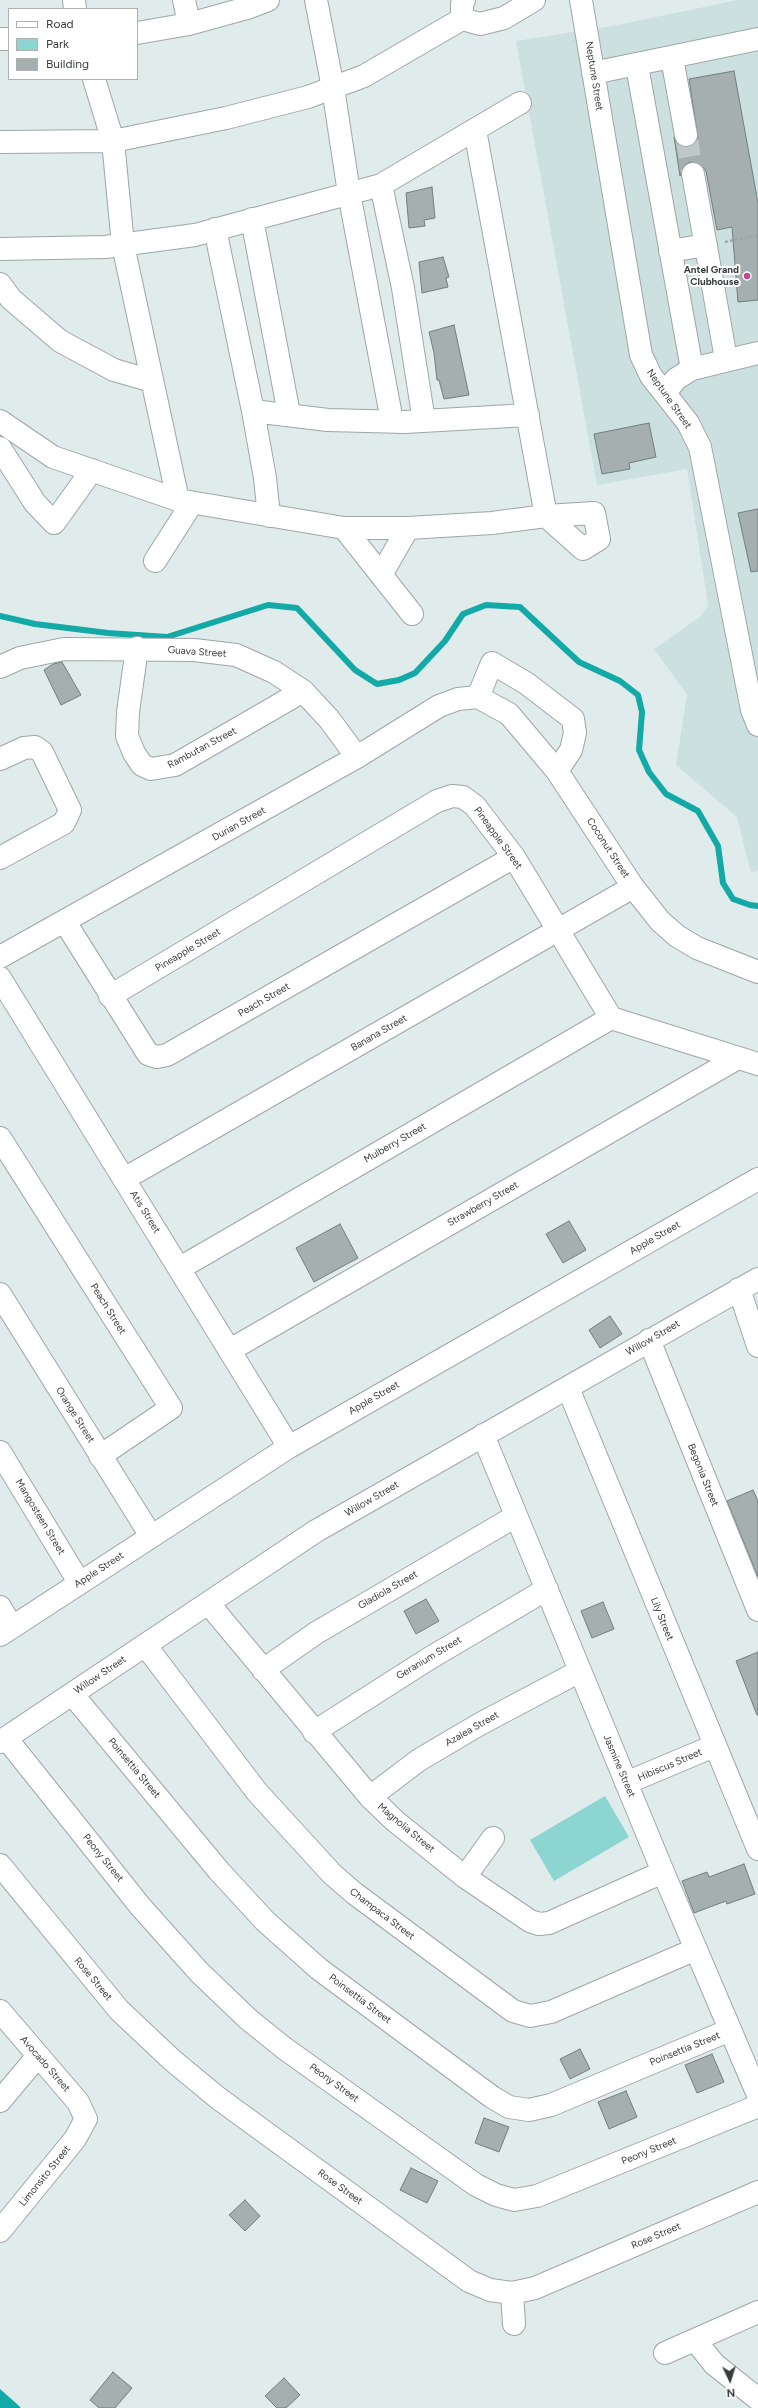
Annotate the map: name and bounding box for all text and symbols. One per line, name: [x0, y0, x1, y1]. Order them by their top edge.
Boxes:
legend: [8, 8, 138, 80]
text: Road: [46, 17, 74, 31]
text: Park: [46, 37, 69, 51]
street label: Neptune Street: [583, 41, 605, 111]
text: Building: [46, 57, 89, 71]
place label: Antel Grand Clubhouse: [684, 264, 739, 288]
marker: Antel Grand Clubhouse: [742, 271, 752, 281]
street label: Neptune Street: [644, 367, 694, 431]
street label: Guava Street: [167, 644, 227, 660]
street label: Rambutan Street: [166, 725, 238, 771]
street label: Durian Street: [210, 804, 268, 844]
street label: Pineapple Street: [471, 804, 525, 872]
street label: Coconut Street: [584, 816, 632, 880]
street label: Pineapple Street: [153, 926, 223, 974]
street label: Peach Street: [236, 980, 292, 1020]
street label: Banana Street: [349, 1012, 409, 1054]
street label: Mulberry Street: [362, 1120, 428, 1166]
street label: Strawberry Street: [445, 1179, 521, 1229]
street label: Atis Street: [127, 1188, 163, 1236]
street label: Apple Street: [627, 1219, 683, 1257]
street label: Peach Street: [88, 1281, 128, 1337]
street label: Willow Street: [624, 1318, 682, 1358]
street label: Apple Street: [346, 1379, 402, 1417]
street label: Orange Street: [53, 1385, 97, 1445]
street label: Begonia Street: [685, 1442, 721, 1508]
street label: Mangosteen Street: [13, 1477, 67, 1557]
street label: Willow Street: [343, 1479, 401, 1519]
street label: Apple Street: [72, 1550, 126, 1590]
street label: Gladiola Street: [356, 1568, 420, 1612]
street label: Lily Street: [648, 1596, 676, 1642]
street label: Geranium Street: [394, 1634, 464, 1682]
street label: Willow Street: [72, 1653, 128, 1697]
street label: Azalea Street: [443, 1709, 501, 1749]
street label: Jasmine Street: [600, 1733, 638, 1799]
street label: Poinsettia Street: [105, 1735, 163, 1801]
street label: Hibiscus Street: [636, 1746, 704, 1784]
street label: Magnolia Street: [375, 1801, 437, 1855]
street label: Peony Street: [80, 1832, 126, 1884]
street label: Champaca Street: [347, 1886, 417, 1942]
street label: Rose Street: [71, 1955, 115, 2003]
street label: Poinsettia Street: [326, 1972, 394, 2026]
street label: Poinsettia Street: [648, 2029, 722, 2069]
street label: Avocado Street: [17, 2034, 73, 2094]
street label: Peony Street: [307, 2061, 361, 2105]
street label: Peony Street: [620, 2135, 678, 2167]
street label: Limonsito Street: [17, 2143, 73, 2209]
street label: Rose Street: [315, 2167, 365, 2207]
street label: Rose Street: [629, 2220, 683, 2252]
north arrow: [710, 2360, 750, 2400]
text: N: [726, 2386, 736, 2399]

